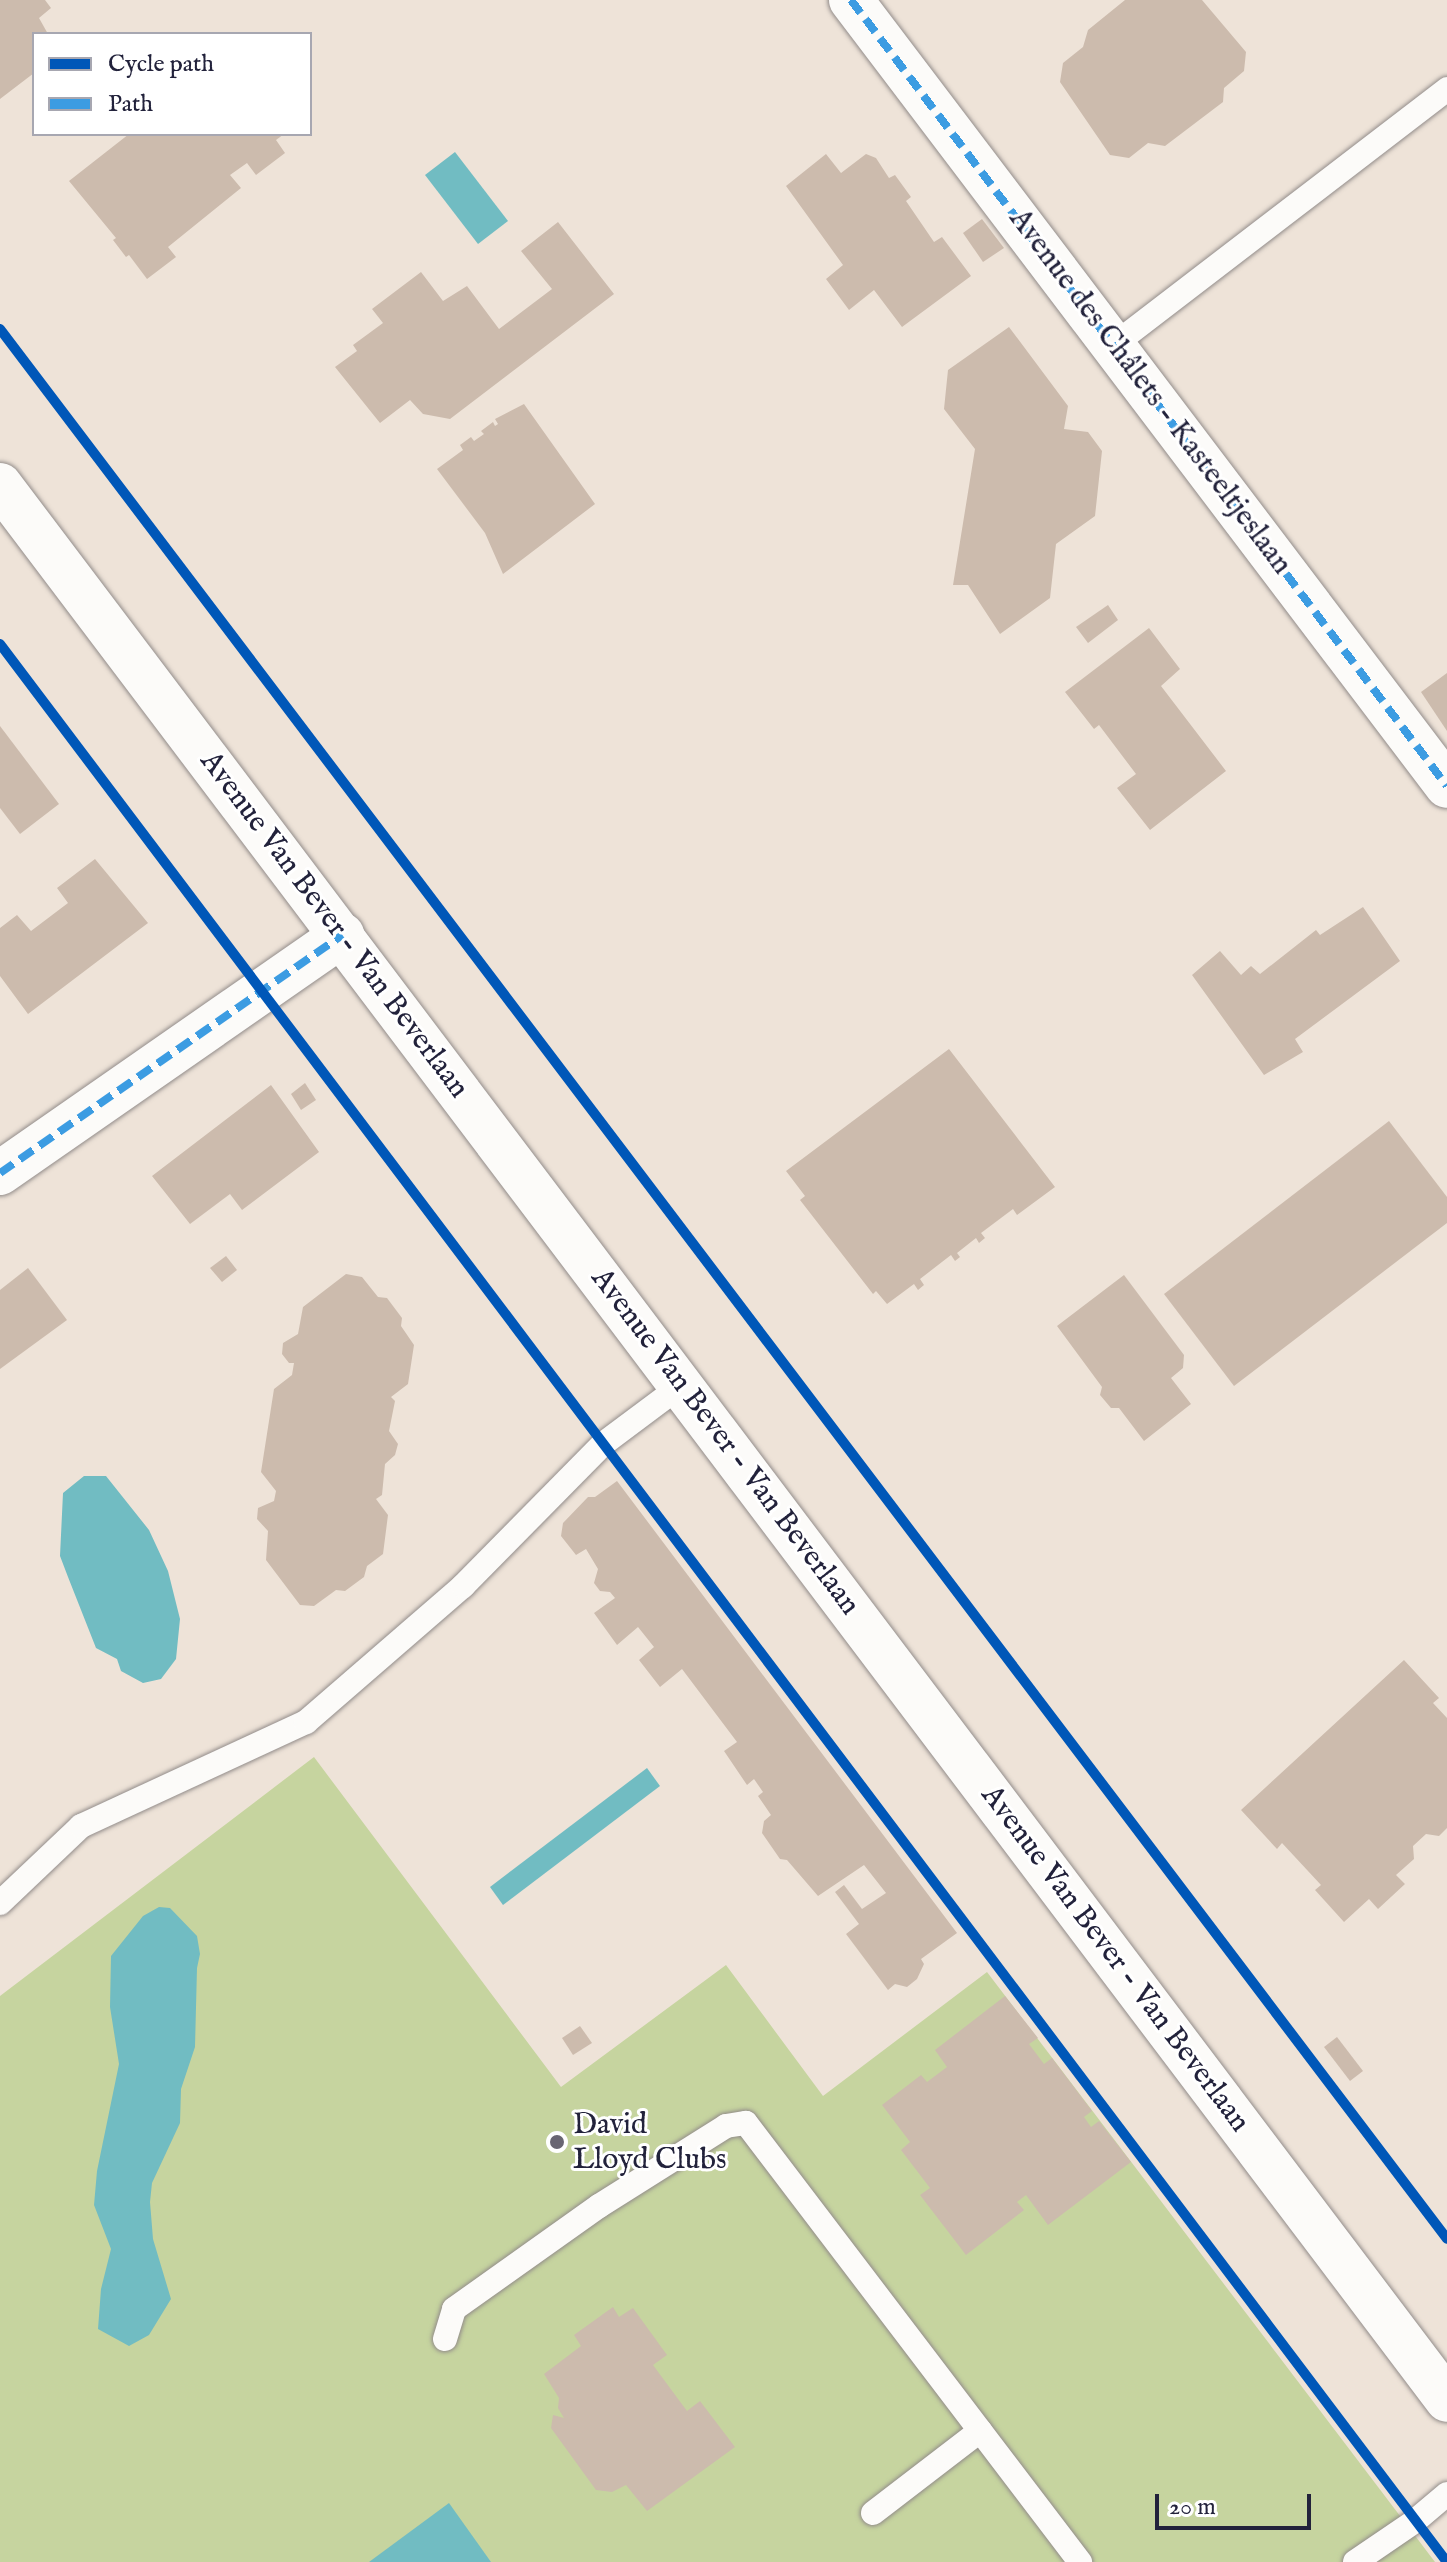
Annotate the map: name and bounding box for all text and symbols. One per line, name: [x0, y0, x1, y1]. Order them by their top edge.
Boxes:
legend: [32, 32, 312, 136]
text: Cycle path: [108, 49, 214, 80]
text: Path: [108, 89, 153, 120]
street label: Avenue des Châlets - Kasteeltjeslaan: [1001, 202, 1299, 582]
street label: Avenue Van Bever - Van Beverlaan: [192, 744, 476, 1106]
street label: Avenue Van Bever - Van Beverlaan: [583, 1261, 867, 1623]
street label: Avenue Van Bever - Van Beverlaan: [973, 1778, 1257, 2140]
place label: David Lloyd Clubs: [573, 2107, 727, 2178]
marker: David Lloyd Clubs: [548, 2133, 566, 2151]
scale bar: [1159, 2478, 1315, 2528]
text: 20 m: [1169, 2492, 1216, 2523]

